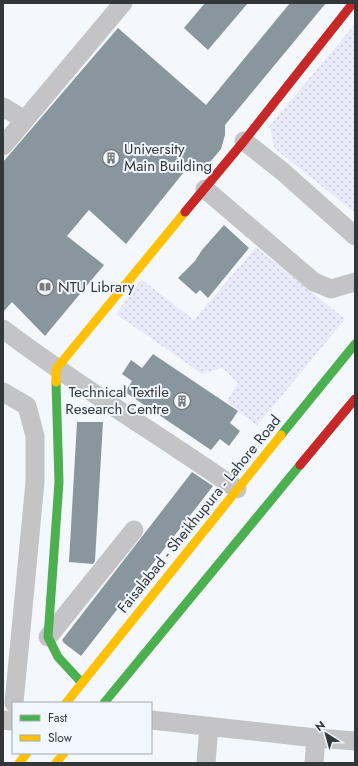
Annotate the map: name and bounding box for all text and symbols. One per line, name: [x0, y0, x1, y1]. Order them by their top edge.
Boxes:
place label: University Main Building: [124, 138, 212, 177]
building icon: University Main Building: [101, 148, 121, 168]
place label: NTU Library: [58, 276, 135, 298]
library icon: NTU Library: [35, 277, 55, 297]
place label: Technical Textile Research Centre: [65, 381, 169, 420]
building icon: Technical Textile Research Centre: [172, 391, 192, 411]
street label: Faisalabad - Sheikhupura - Lahore Road: [112, 410, 286, 618]
legend: [12, 702, 152, 754]
text: Fast: [48, 709, 67, 727]
north arrow: [306, 714, 346, 754]
text: N: [312, 717, 328, 735]
text: Slow: [48, 729, 73, 747]

